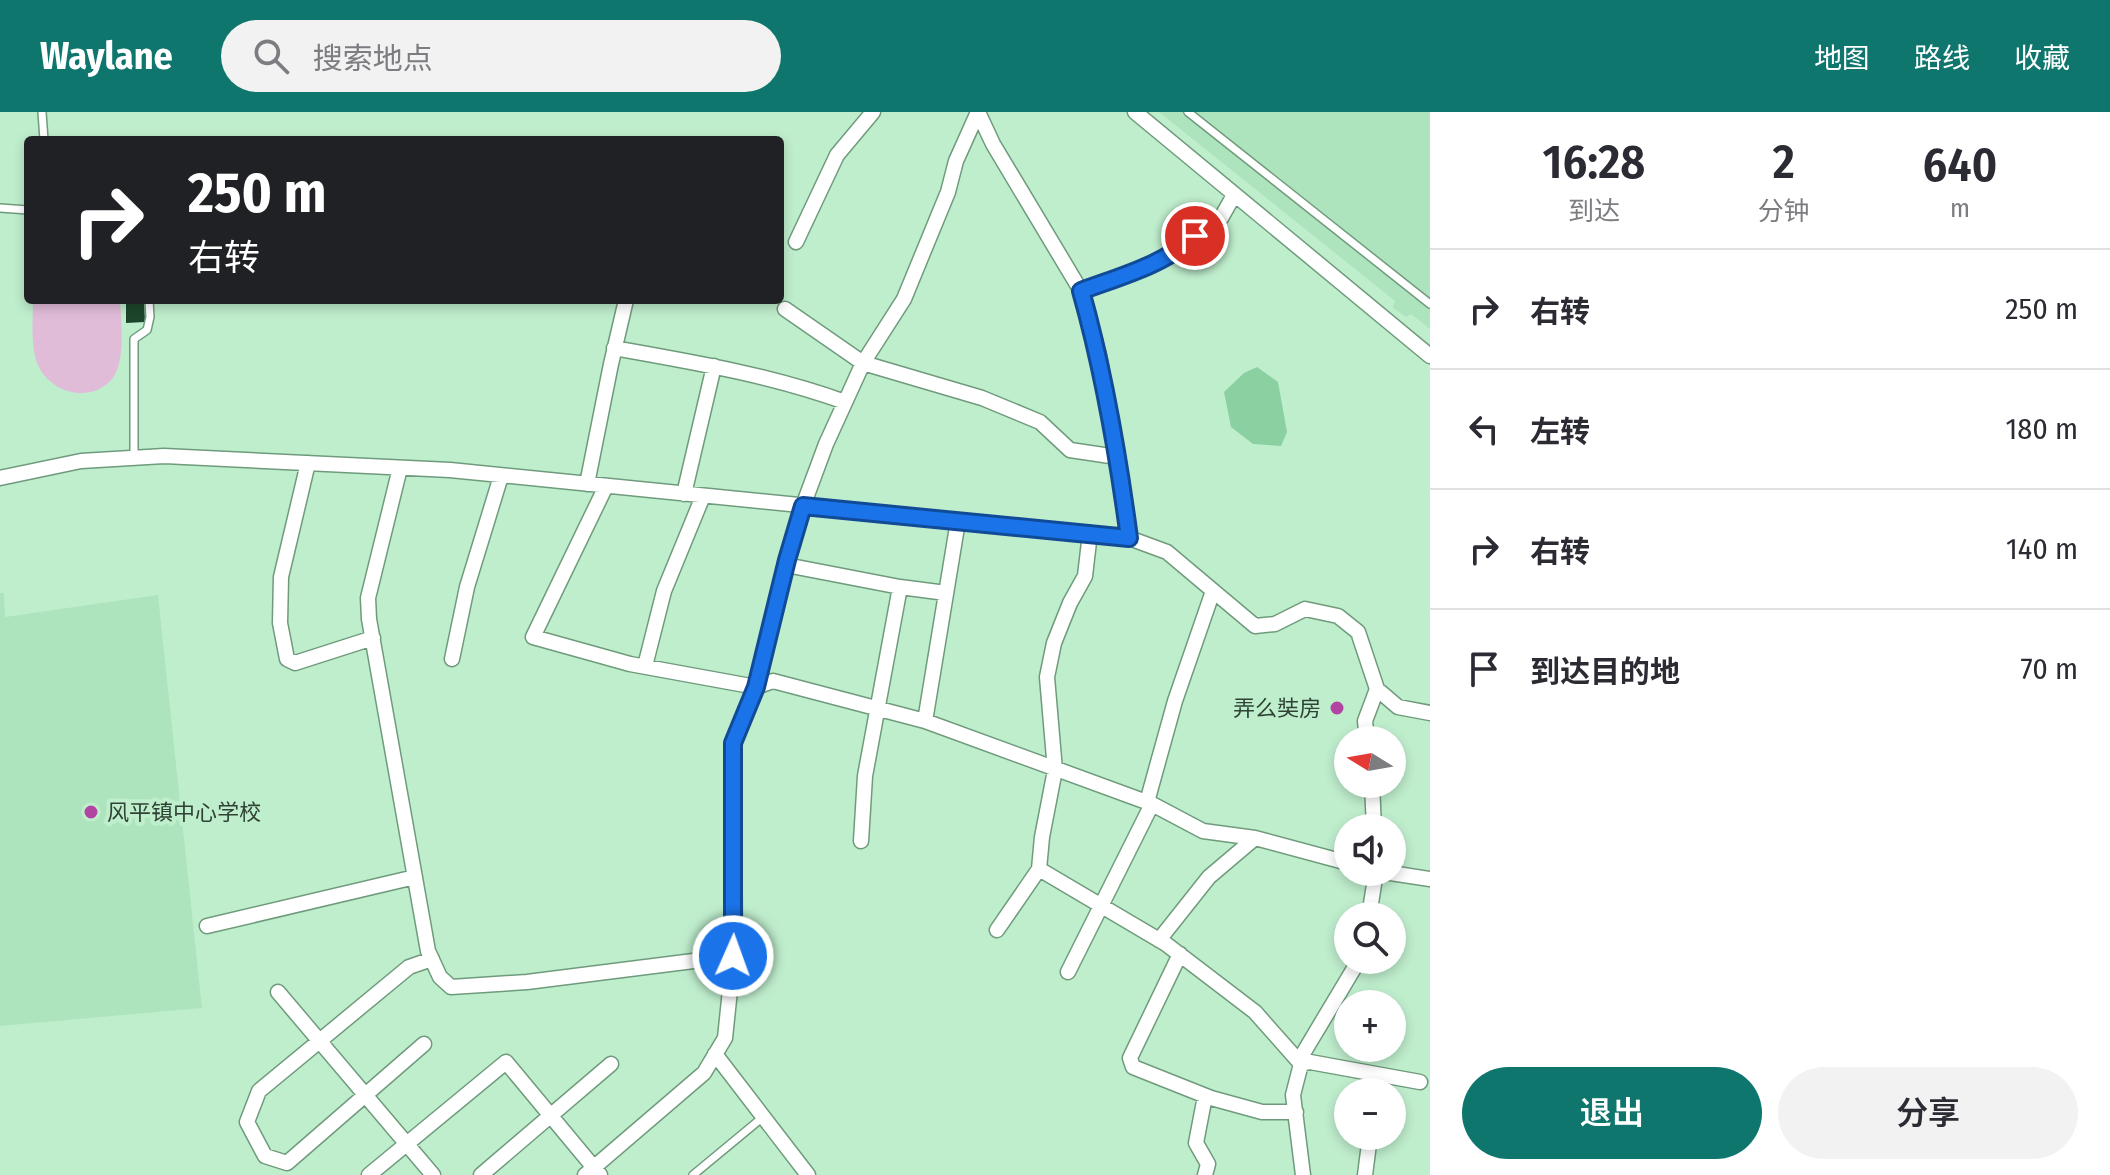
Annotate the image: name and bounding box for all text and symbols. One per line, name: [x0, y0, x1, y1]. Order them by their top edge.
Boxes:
search box: [221, 20, 781, 92]
text: Waylane: [40, 33, 173, 79]
icon: search: [249, 34, 293, 78]
text: 搜索地点: [313, 41, 433, 77]
text: 地图: [1814, 42, 1870, 75]
text: 路线: [1914, 42, 1970, 75]
text: 收藏: [2014, 42, 2070, 75]
text: 16:28: [1543, 133, 1645, 191]
text: 2: [1773, 133, 1795, 191]
text: 640: [1922, 136, 1997, 194]
text: 250 m: [188, 160, 326, 227]
icon: right: [56, 168, 160, 272]
text: m: [1950, 193, 1970, 224]
text: 到达: [1568, 196, 1620, 227]
text: 分钟: [1758, 196, 1810, 227]
pin: [1161, 202, 1229, 270]
icon: arrive: [1173, 214, 1217, 258]
text: 右转: [188, 236, 260, 280]
icon: right: [1462, 287, 1506, 331]
text: 250 m: [2005, 291, 2078, 327]
text: 右转: [1530, 294, 1590, 330]
icon: left: [1462, 407, 1506, 451]
text: 180 m: [2006, 411, 2078, 447]
text: 左转: [1530, 414, 1590, 450]
icon: right: [1462, 527, 1506, 571]
text: 140 m: [2006, 531, 2078, 567]
text: 右转: [1530, 534, 1590, 570]
icon: arrive: [1462, 647, 1506, 691]
text: 70 m: [2020, 651, 2078, 687]
text: 到达目的地: [1530, 654, 1680, 690]
place label: 弄么奘房: [1233, 695, 1321, 722]
marker: 弄么奘房: [1328, 699, 1346, 717]
north arrow: [1334, 726, 1406, 798]
map controls: [1334, 726, 1406, 1150]
place label: 风平镇中心学校: [107, 799, 261, 826]
marker: 风平镇中心学校: [82, 803, 100, 821]
button: sound: [1334, 814, 1406, 886]
button: search: [1334, 902, 1406, 974]
position arrow: [691, 914, 775, 998]
button: +: [1334, 990, 1406, 1062]
button: 退出: [1462, 1067, 1762, 1159]
button: 分享: [1778, 1067, 2078, 1159]
button: −: [1334, 1078, 1406, 1150]

